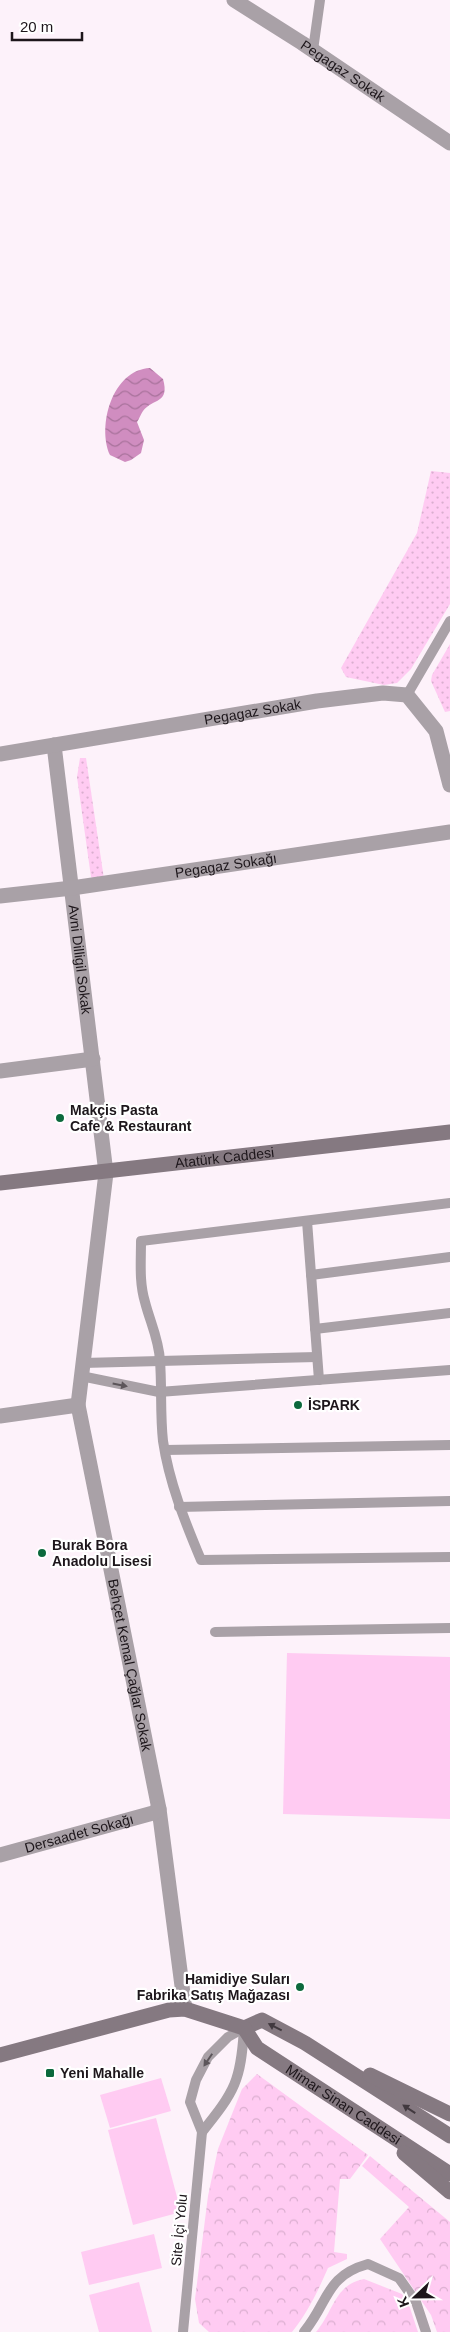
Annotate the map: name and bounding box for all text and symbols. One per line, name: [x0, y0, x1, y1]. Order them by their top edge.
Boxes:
scale bar: [12, 10, 82, 42]
text: 20 m: [20, 18, 53, 35]
street label: Pegagaz Sokak: [298, 37, 389, 105]
street label: Pegagaz Sokak: [203, 696, 303, 728]
street label: Pegagaz Sokağı: [174, 850, 278, 881]
street label: Avni Dilligil Sokak: [65, 904, 95, 1016]
place label: Makçis Pasta Cafe & Restaurant: [70, 1102, 192, 1134]
marker: Makçis Pasta Cafe & Restaurant: [54, 1112, 66, 1124]
street label: Atatürk Caddesi: [174, 1144, 275, 1171]
one-way arrow: [113, 1381, 129, 1389]
place label: İSPARK: [308, 1397, 360, 1413]
marker: İSPARK: [292, 1399, 304, 1411]
place label: Burak Bora Anadolu Lisesi: [52, 1537, 152, 1569]
marker: Burak Bora Anadolu Lisesi: [36, 1547, 48, 1559]
street label: Behçet Kemal Çağlar Sokak: [105, 1577, 155, 1753]
street label: Dersaadet Sokağı: [23, 1811, 135, 1856]
place label: Hamidiye Suları Fabrika Satış Mağazası: [137, 1971, 290, 2003]
marker: Hamidiye Suları Fabrika Satış Mağazası: [294, 1981, 306, 1993]
one-way arrow: [268, 2023, 282, 2031]
one-way arrow: [203, 2053, 213, 2067]
street label: Mimar Sinan Caddesi: [283, 2061, 404, 2148]
place label: Yeni Mahalle: [60, 2065, 144, 2081]
marker: Yeni Mahalle: [44, 2067, 56, 2079]
one-way arrow: [402, 2105, 416, 2114]
street label: Site İçi Yolu: [167, 2193, 190, 2267]
north arrow: [390, 2272, 440, 2322]
text: K: [394, 2294, 412, 2310]

